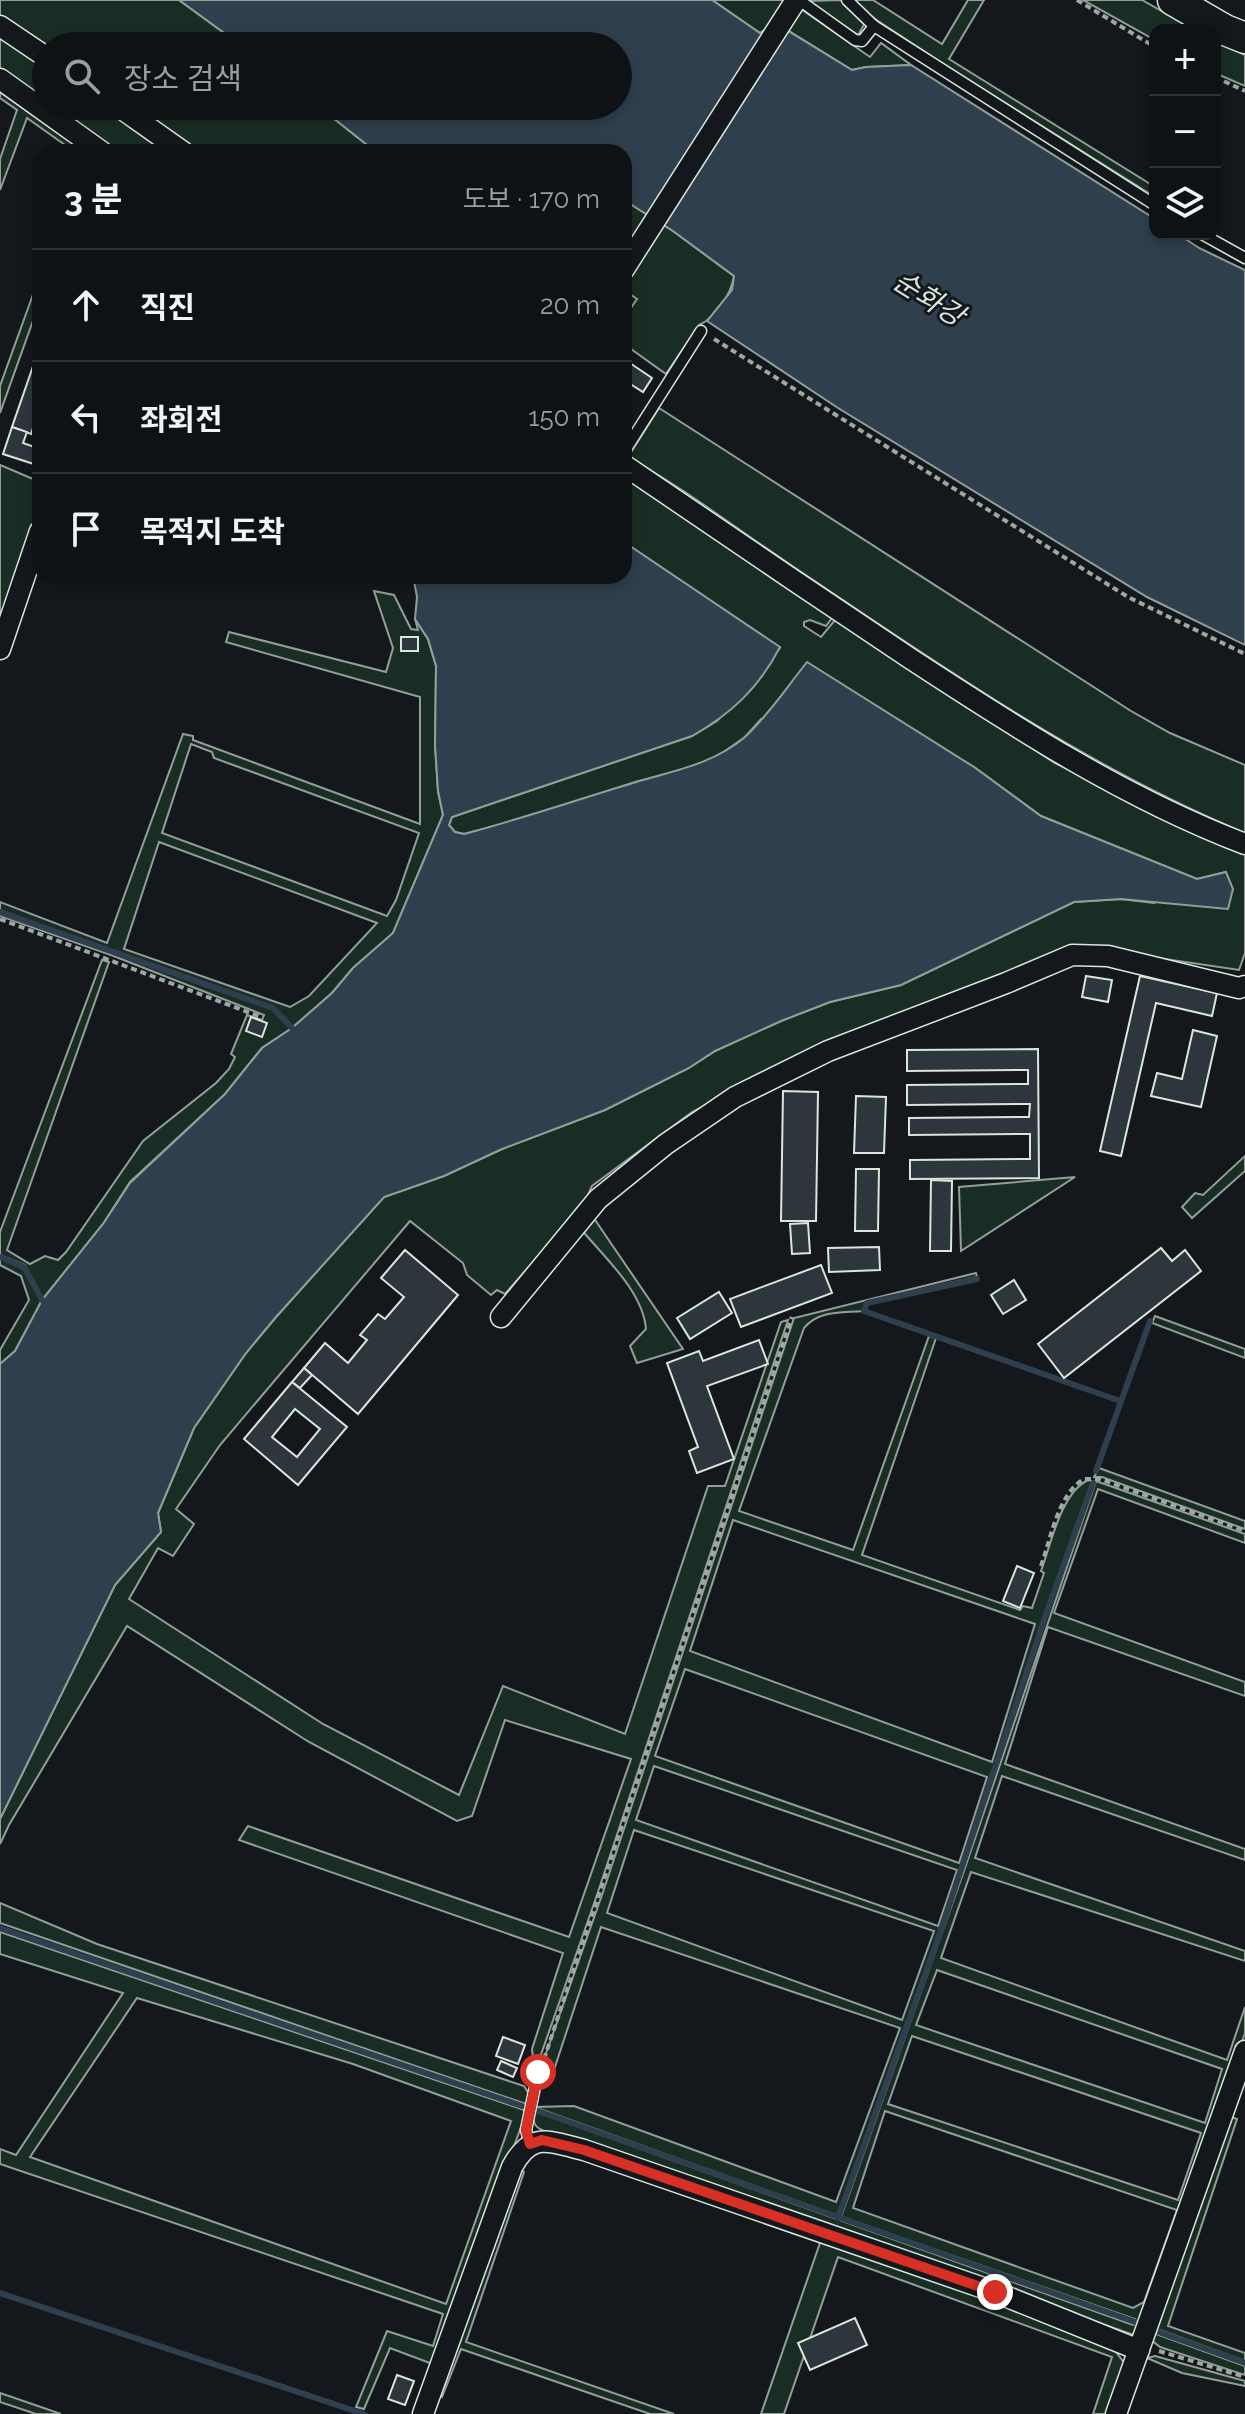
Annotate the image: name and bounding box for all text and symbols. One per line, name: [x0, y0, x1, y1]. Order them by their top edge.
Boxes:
map controls: [1149, 24, 1221, 240]
button: +: [1149, 24, 1221, 96]
search box: [32, 32, 632, 120]
icon: search: [60, 54, 104, 98]
text: 장소 검색: [124, 61, 242, 96]
button: −: [1149, 96, 1221, 168]
button: layers: [1149, 168, 1221, 240]
text: 3 분: [64, 179, 122, 219]
text: 도보 · 170 m: [463, 184, 600, 214]
water label: 순화강: [887, 264, 973, 335]
icon: ahead: [64, 283, 108, 327]
text: 직진: [140, 290, 195, 325]
text: 20 m: [540, 290, 600, 320]
icon: left: [64, 395, 108, 439]
text: 좌회전: [140, 402, 223, 437]
text: 150 m: [528, 402, 600, 432]
icon: arrive: [64, 507, 108, 551]
text: 목적지 도착: [140, 514, 285, 549]
route start: [520, 2054, 556, 2090]
route end: [977, 2274, 1013, 2310]

